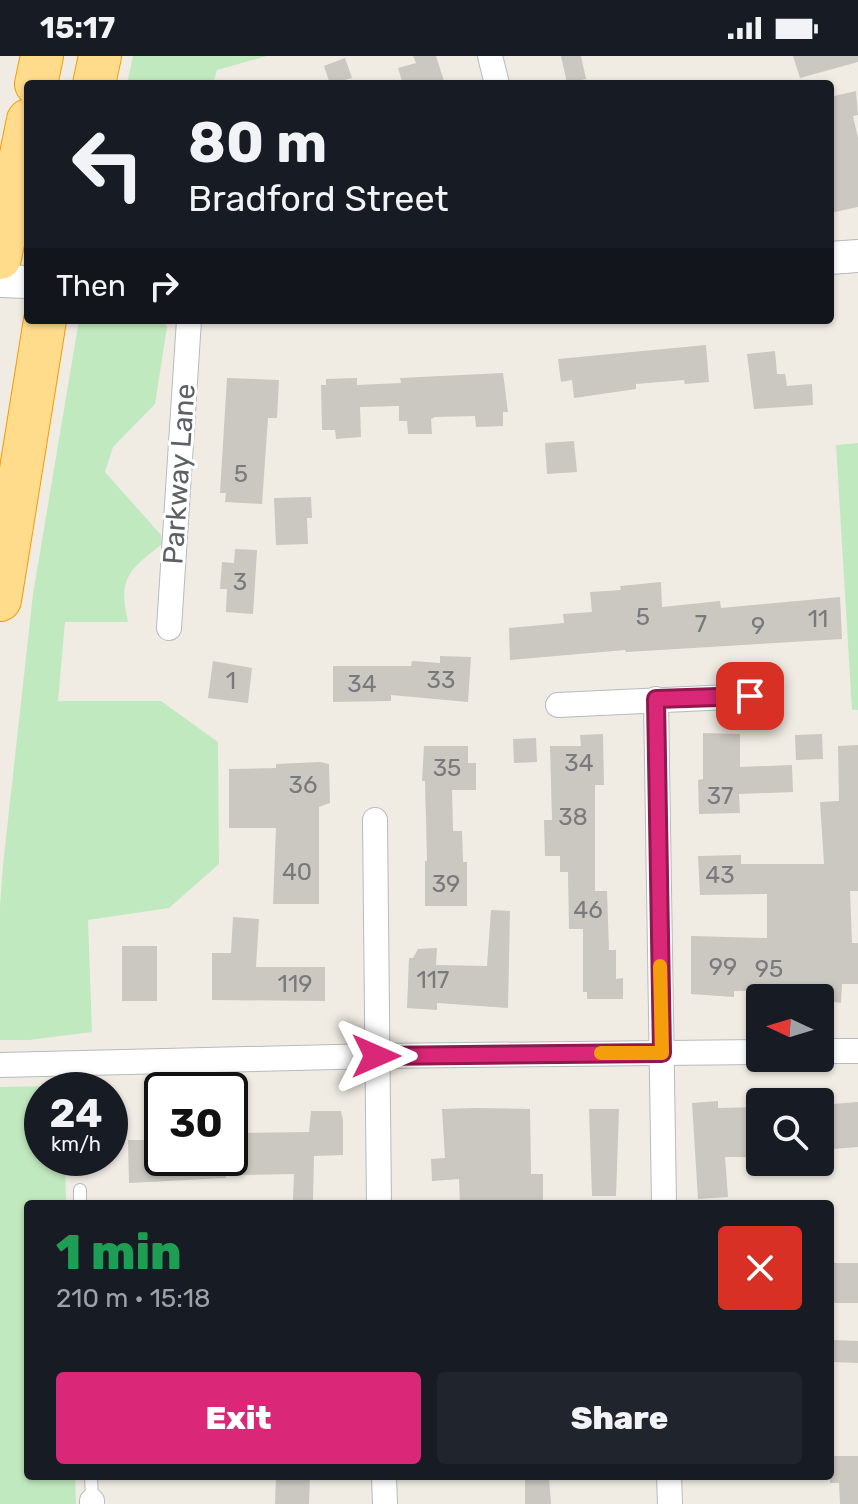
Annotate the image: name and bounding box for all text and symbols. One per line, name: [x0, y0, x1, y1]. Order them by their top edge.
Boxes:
text: 15:17: [40, 10, 115, 46]
text: 80 m: [188, 110, 327, 176]
icon: left: [56, 112, 160, 216]
text: Bradford Street: [188, 177, 449, 220]
icon: right: [142, 264, 186, 308]
text: Then: [56, 268, 126, 304]
street label: Parkway Lane: [156, 383, 202, 565]
house number: 5: [234, 460, 248, 488]
house number: 3: [233, 568, 247, 596]
house number: 5: [636, 603, 650, 631]
house number: 11: [808, 605, 828, 633]
house number: 7: [695, 610, 707, 638]
house number: 9: [751, 612, 765, 640]
pin: [716, 662, 784, 730]
house number: 33: [427, 666, 455, 694]
house number: 1: [226, 667, 236, 695]
house number: 34: [347, 670, 377, 698]
icon: arrive: [728, 674, 772, 718]
house number: 34: [564, 749, 594, 777]
house number: 35: [433, 754, 461, 782]
house number: 36: [289, 771, 317, 799]
house number: 37: [707, 782, 733, 810]
house number: 38: [558, 803, 588, 831]
house number: 40: [282, 858, 312, 886]
house number: 43: [705, 861, 735, 889]
house number: 39: [432, 870, 460, 898]
house number: 46: [573, 896, 603, 924]
house number: 99: [709, 953, 737, 981]
house number: 95: [755, 955, 783, 983]
house number: 117: [417, 966, 449, 994]
house number: 119: [278, 970, 312, 998]
north arrow: [746, 984, 834, 1072]
map controls: [746, 984, 834, 1176]
position arrow: [334, 1014, 418, 1098]
speed limit sign: 30: [144, 1072, 248, 1176]
button: search: [746, 1088, 834, 1176]
text: 24: [49, 1090, 103, 1137]
text: km/h: [51, 1132, 101, 1156]
text: 1 min: [56, 1224, 182, 1281]
button: close: [718, 1226, 802, 1310]
text: 210 m · 15:18: [56, 1283, 211, 1314]
button: Exit: [56, 1372, 421, 1464]
button: Share: [437, 1372, 802, 1464]

